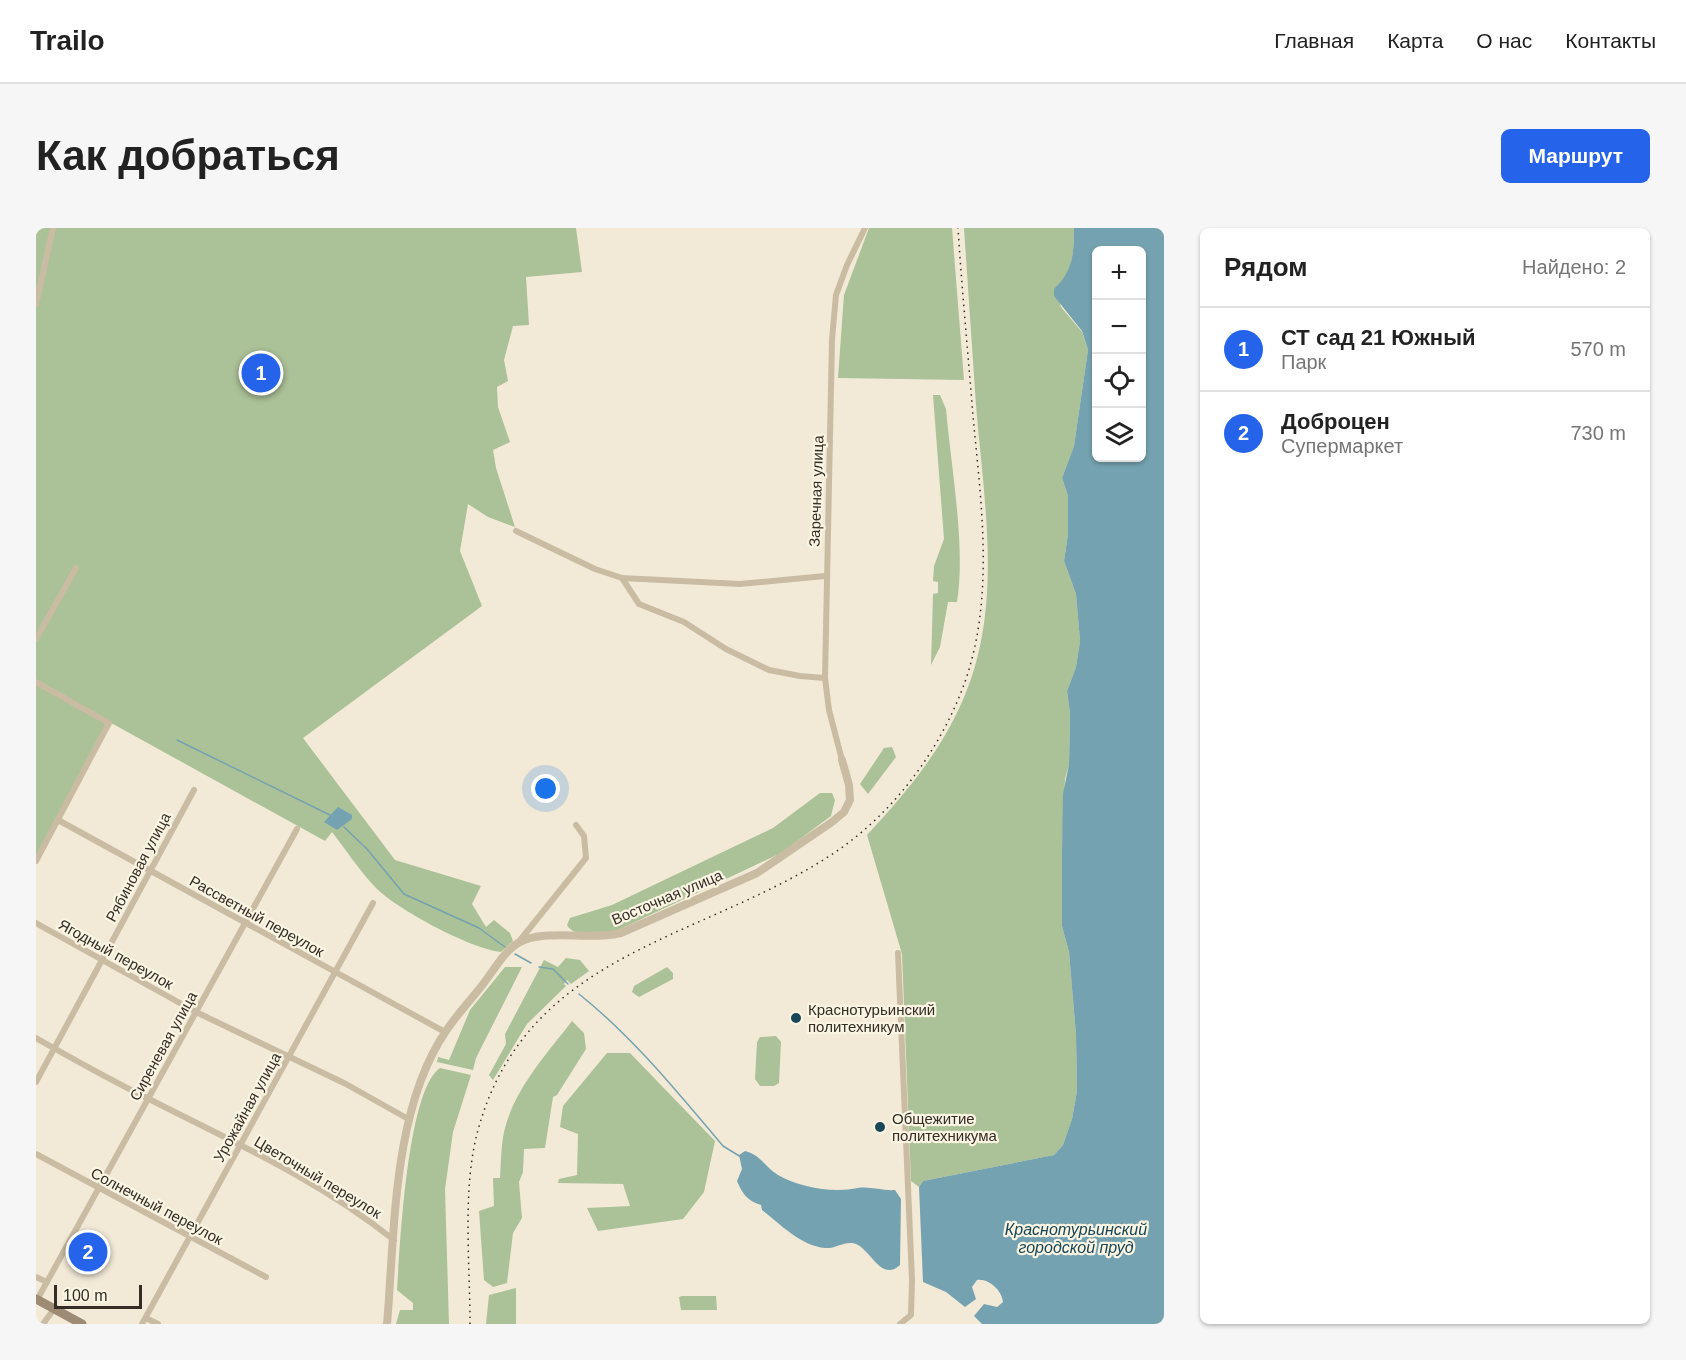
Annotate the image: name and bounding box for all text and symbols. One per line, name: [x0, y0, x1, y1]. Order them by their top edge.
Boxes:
text: Trailo: [30, 25, 105, 56]
text: Главная: [1274, 29, 1354, 52]
text: Карта: [1387, 29, 1443, 52]
text: О нас: [1476, 29, 1532, 52]
text: Контакты: [1565, 29, 1656, 52]
button: Маршрут: [1501, 129, 1650, 183]
text: Как добраться: [36, 132, 340, 179]
map controls: [1092, 246, 1146, 462]
button: +: [1092, 246, 1146, 300]
text: Рядом: [1224, 252, 1307, 282]
text: Найдено: 2: [1522, 256, 1626, 278]
button: −: [1092, 300, 1146, 354]
text: СТ сад 21 Южный: [1281, 325, 1475, 350]
text: 1: [1238, 338, 1249, 360]
text: 570 m: [1570, 338, 1626, 360]
pin: 1: [242, 350, 280, 396]
text: Парк: [1281, 351, 1326, 373]
button: locate: [1092, 354, 1146, 408]
button: layers: [1092, 408, 1146, 462]
text: Доброцен: [1281, 409, 1390, 434]
text: 2: [1238, 422, 1249, 444]
text: 730 m: [1570, 422, 1626, 444]
street label: Заречная улица: [806, 434, 826, 547]
text: Супермаркет: [1281, 435, 1403, 457]
your location: [531, 774, 560, 803]
street label: Рябиновая улица: [102, 809, 174, 924]
street label: Восточная улица: [609, 866, 725, 928]
street label: Рассветный переулок: [187, 872, 328, 960]
street label: Ягодный переулок: [56, 915, 177, 993]
street label: Сиреневая улица: [126, 988, 200, 1104]
place label: Краснотурьинский политехникум: [808, 1001, 935, 1035]
marker: Краснотурьинский политехникум: [789, 1011, 803, 1025]
street label: Урожайная улица: [210, 1049, 284, 1165]
place label: Общежитие политехникума: [892, 1110, 998, 1144]
marker: Общежитие политехникума: [873, 1120, 887, 1134]
street label: Цветочный переулок: [252, 1132, 385, 1222]
street label: Солнечный переулок: [88, 1164, 226, 1248]
water label: Краснотурьинский городской пруд: [1005, 1221, 1147, 1256]
pin: 2: [68, 1230, 108, 1274]
scale bar: [54, 1282, 142, 1310]
text: 100 m: [63, 1287, 107, 1304]

